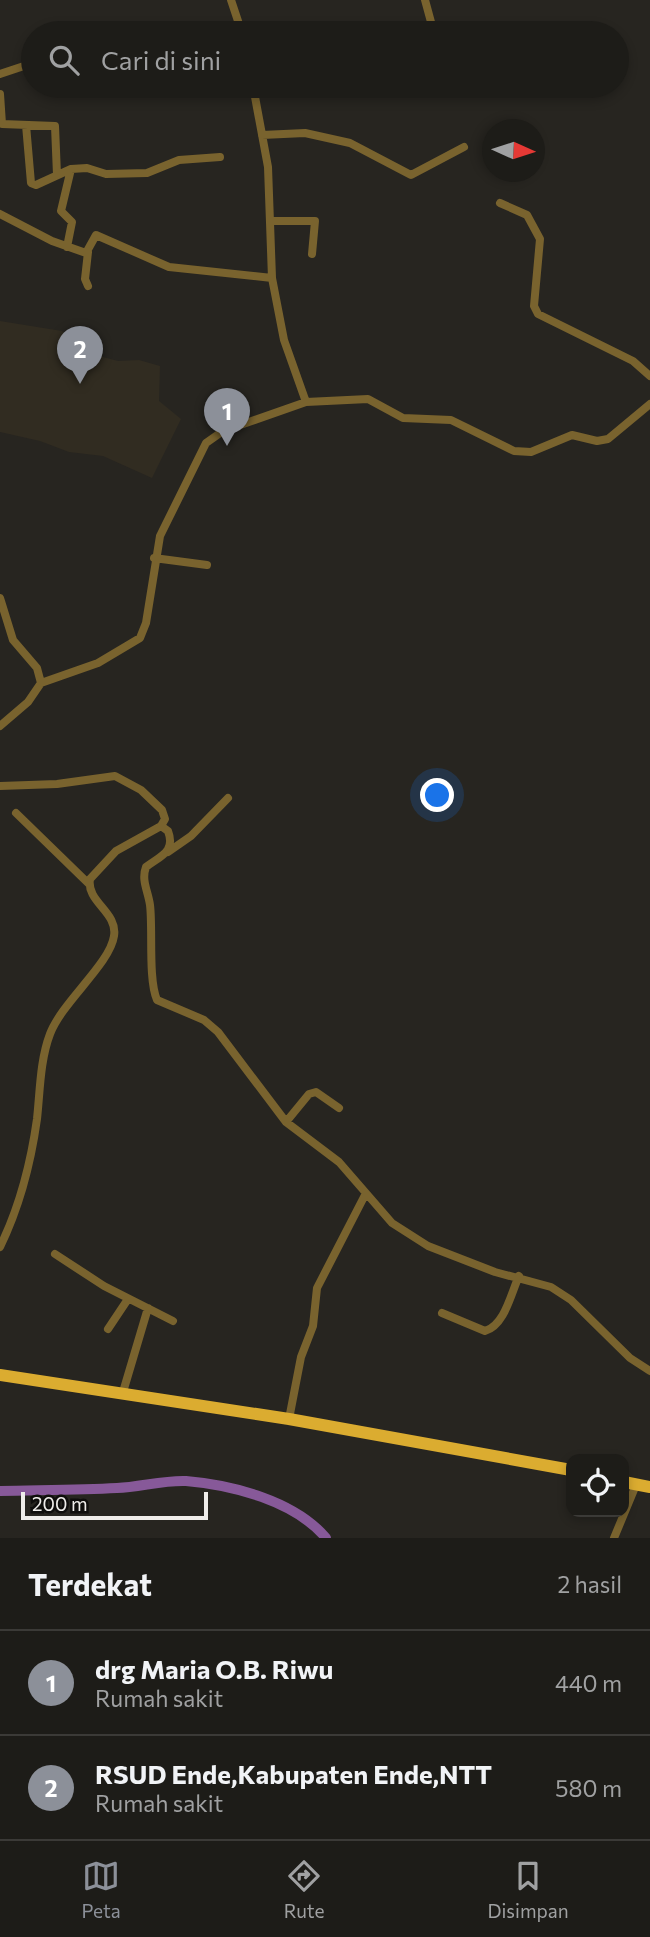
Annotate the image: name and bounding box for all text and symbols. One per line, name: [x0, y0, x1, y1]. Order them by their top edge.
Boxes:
search box: [21, 21, 629, 98]
icon: search: [45, 41, 83, 79]
text: Cari di sini: [101, 44, 221, 75]
north arrow: [482, 119, 545, 182]
pin: 2: [57, 326, 103, 384]
pin: 1: [204, 388, 250, 446]
your location: [420, 778, 454, 812]
map controls: [566, 1454, 629, 1517]
button: locate: [566, 1454, 629, 1517]
scale bar: [21, 1489, 208, 1521]
text: 200 m: [32, 1492, 88, 1515]
text: Terdekat: [28, 1565, 152, 1602]
text: 2 hasil: [557, 1570, 622, 1598]
text: drg Maria O.B. Riwu: [95, 1653, 333, 1684]
text: 1: [46, 1669, 56, 1697]
text: 440 m: [555, 1669, 622, 1697]
text: Rumah sakit: [95, 1684, 223, 1712]
text: RSUD Ende,Kabupaten Ende,NTT: [95, 1758, 492, 1789]
text: 2: [44, 1774, 58, 1802]
text: 580 m: [555, 1774, 622, 1802]
text: Rumah sakit: [95, 1789, 223, 1817]
tab: Peta: [81, 1857, 121, 1922]
tab: Rute: [284, 1857, 325, 1922]
tab: Disimpan: [487, 1857, 569, 1922]

